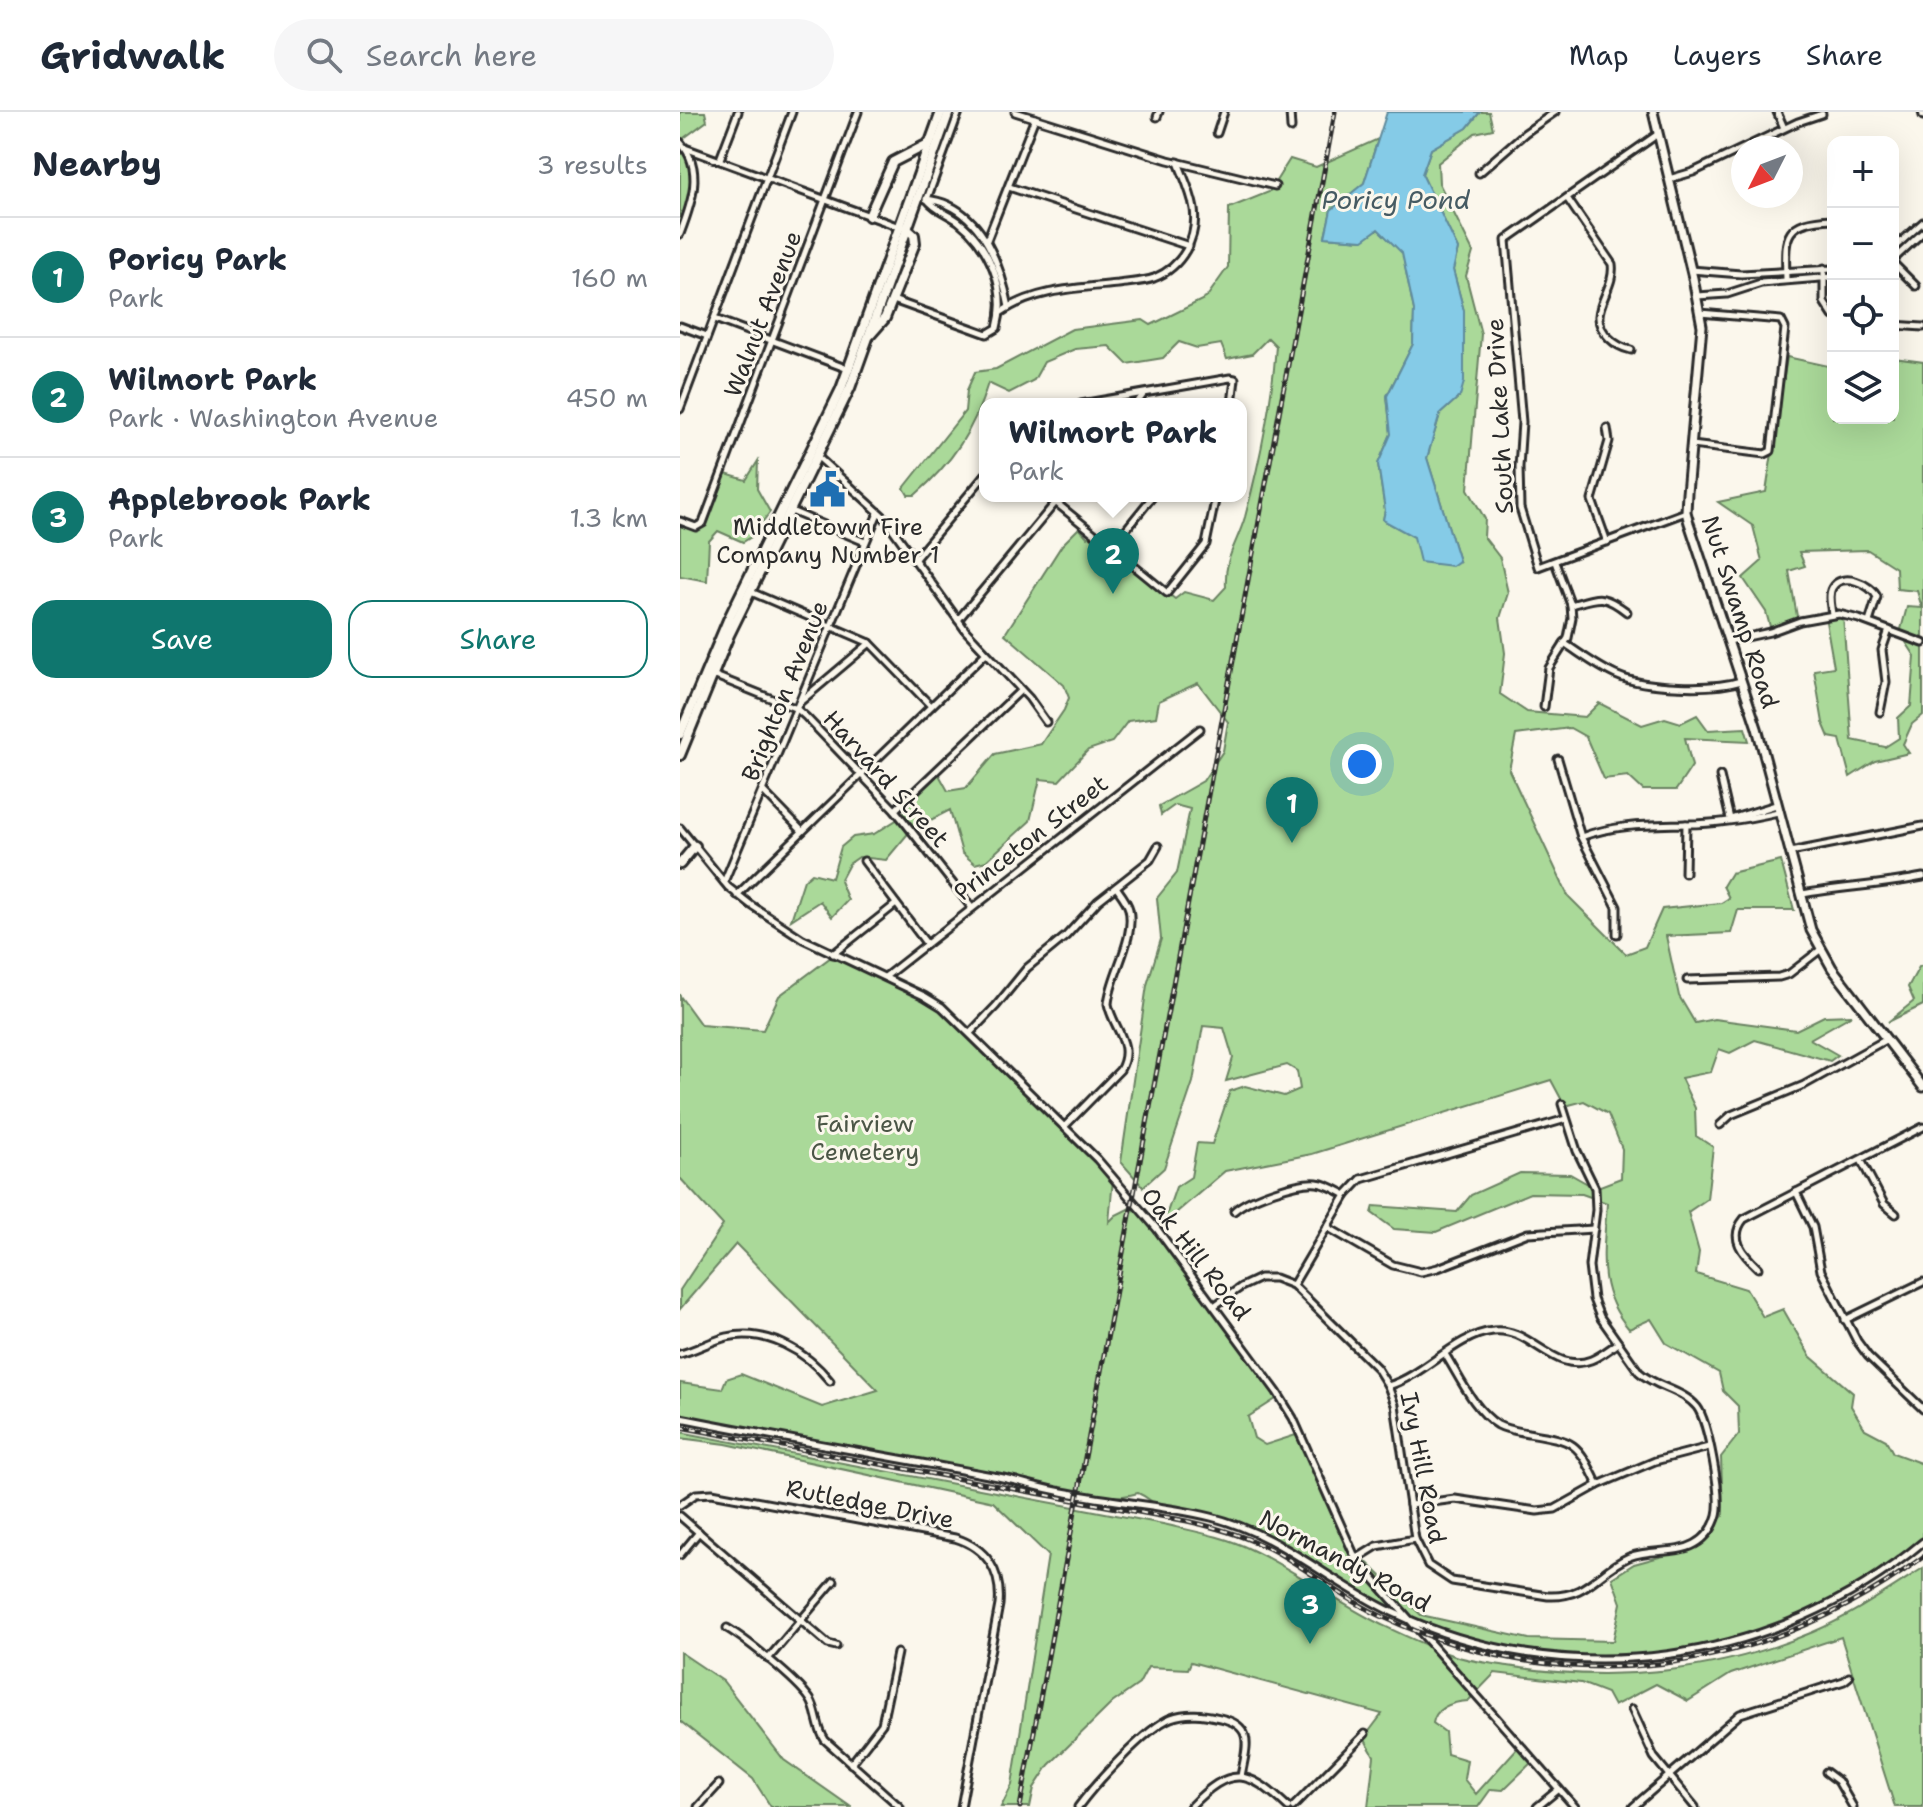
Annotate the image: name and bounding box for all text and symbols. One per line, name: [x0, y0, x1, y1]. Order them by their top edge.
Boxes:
search box: [274, 19, 834, 91]
text: Gridwalk: [40, 30, 226, 81]
icon: search: [302, 33, 346, 77]
text: Search here: [366, 35, 537, 76]
text: Map: [1569, 36, 1629, 74]
text: Layers: [1673, 36, 1762, 74]
text: Share: [1806, 36, 1883, 74]
north arrow: [1731, 136, 1803, 208]
map controls: [1827, 136, 1899, 424]
button: +: [1827, 136, 1899, 208]
text: Nearby: [32, 141, 162, 187]
text: 3 results: [536, 147, 648, 182]
water label: Poricy Pond: [1322, 182, 1471, 217]
button: −: [1827, 208, 1899, 280]
street label: Walnut Avenue: [717, 226, 809, 402]
text: Poricy Park: [108, 239, 287, 280]
text: 1: [52, 260, 64, 295]
text: 160 m: [571, 260, 648, 295]
text: Park: [108, 280, 164, 315]
button: locate: [1827, 280, 1899, 352]
street label: South Lake Drive: [1479, 317, 1521, 515]
button: layers: [1827, 352, 1899, 424]
text: Wilmort Park: [108, 359, 317, 400]
text: 2: [49, 380, 67, 415]
text: 450 m: [565, 380, 648, 415]
popup: [979, 398, 1247, 502]
text: Park · Washington Avenue: [108, 400, 438, 435]
text: Wilmort Park: [1008, 412, 1218, 453]
text: Park: [1008, 453, 1064, 488]
public building icon: Middletown Fire Company Number 1: [809, 471, 847, 509]
text: Applebrook Park: [108, 479, 371, 520]
text: 3: [49, 500, 67, 535]
text: 1.3 km: [570, 500, 648, 535]
place label: Middletown Fire Company Number 1: [716, 511, 940, 571]
street label: Nut Swamp Road: [1694, 512, 1786, 712]
text: Park: [108, 520, 164, 555]
pin: 2: [1087, 528, 1139, 594]
street label: Brighton Avenue: [734, 596, 836, 786]
button: Save: [32, 600, 332, 678]
button: Share: [348, 600, 648, 678]
street label: Harvard Street: [816, 704, 956, 854]
your location: [1342, 744, 1382, 784]
street label: Princeton Street: [947, 768, 1115, 908]
pin: 1: [1266, 777, 1318, 843]
park label: Fairview Cemetery: [811, 1108, 919, 1168]
street label: Oak Hill Road: [1134, 1181, 1258, 1327]
street label: Ivy Hill Road: [1393, 1390, 1453, 1546]
street label: Rutledge Drive: [783, 1472, 957, 1536]
street label: Normandy Road: [1253, 1502, 1437, 1620]
pin: 3: [1284, 1578, 1336, 1644]

